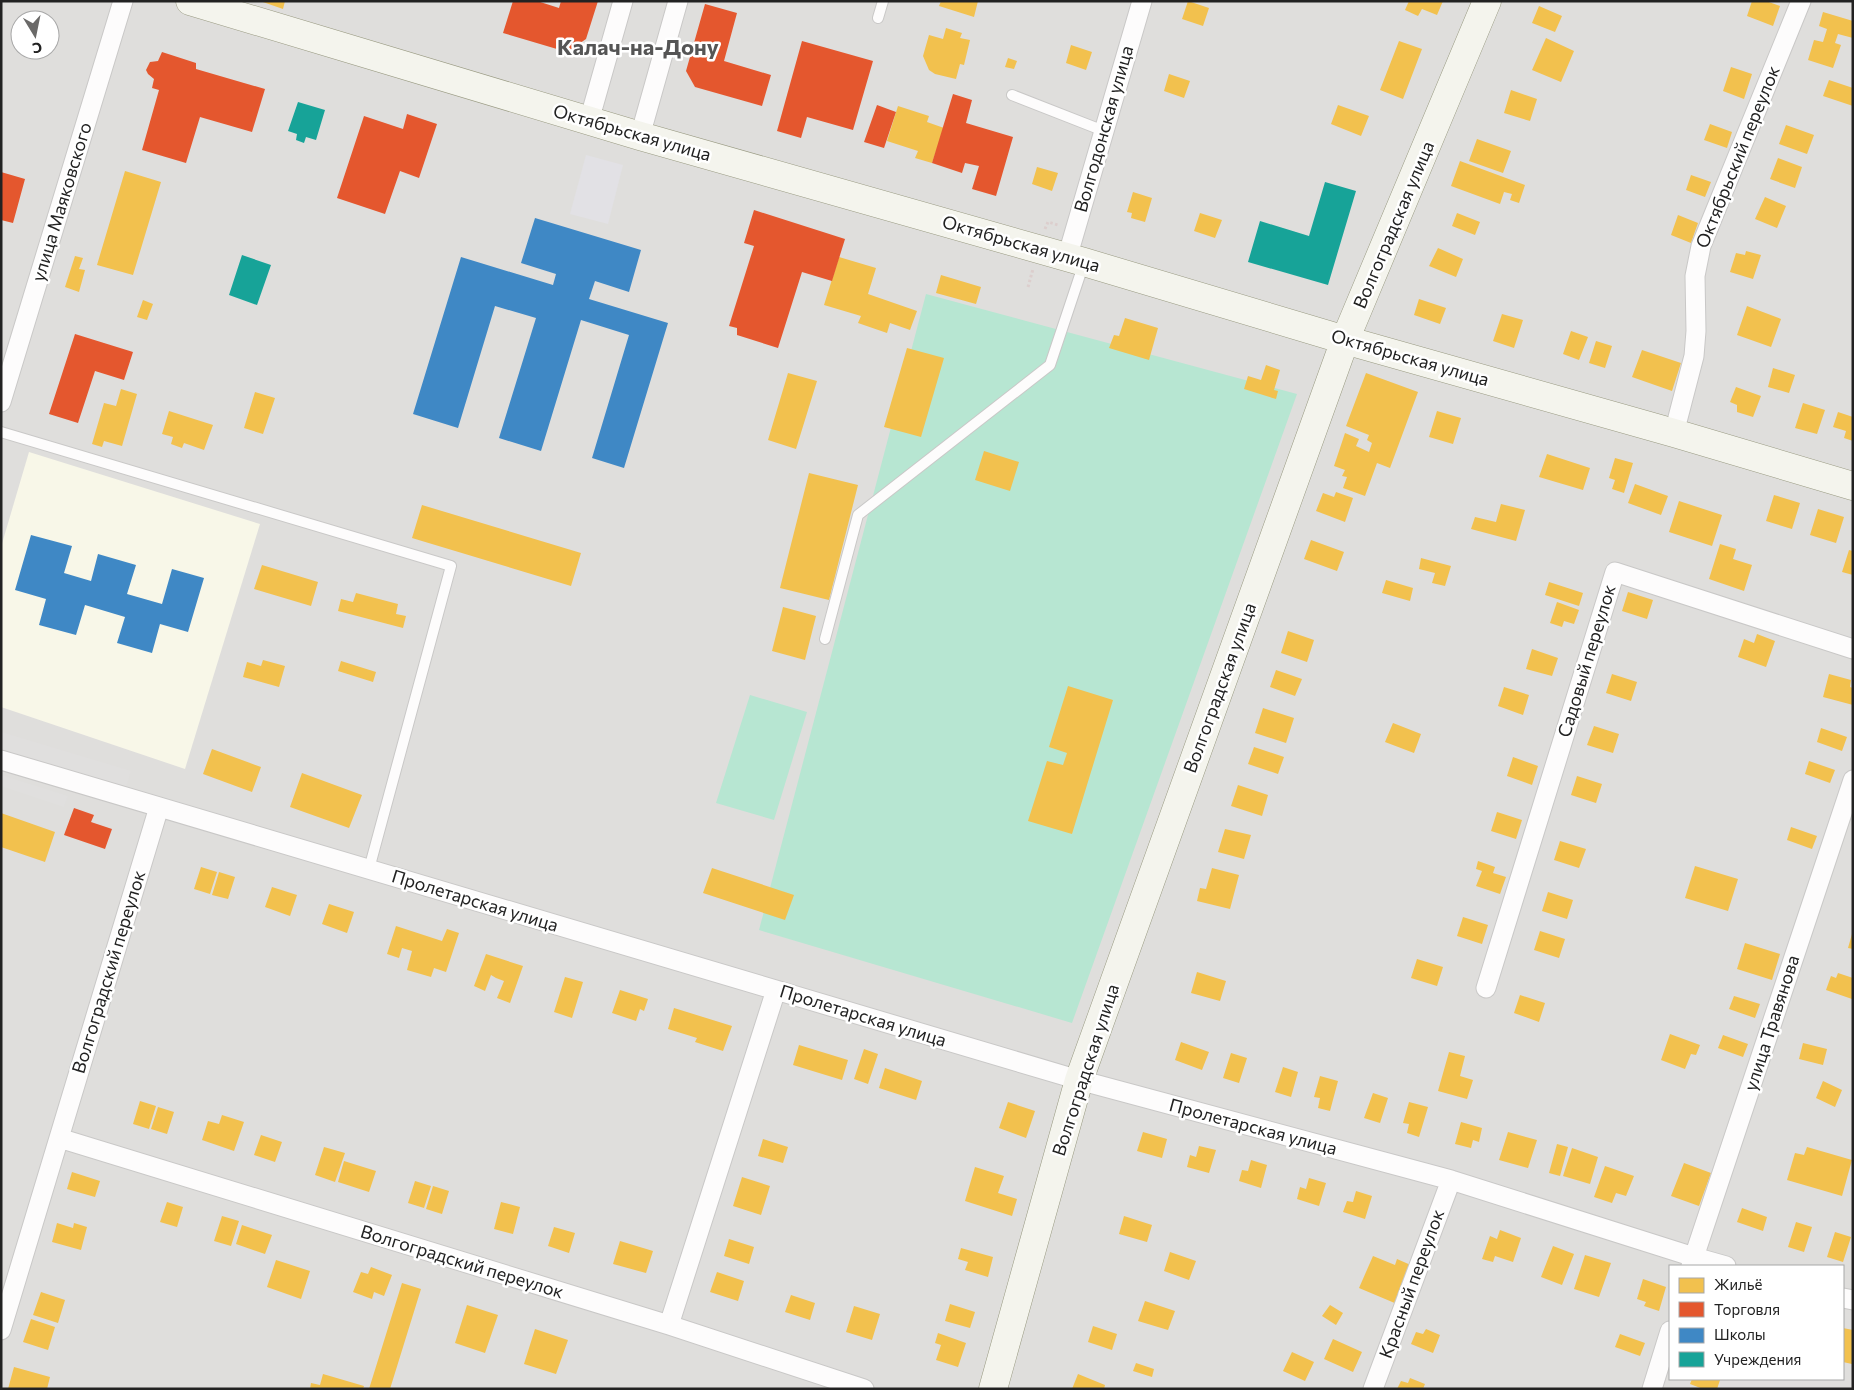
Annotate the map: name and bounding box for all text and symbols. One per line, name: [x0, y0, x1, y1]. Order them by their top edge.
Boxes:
north arrow: [10, 10, 60, 60]
district label: Калач-на-Дону: [557, 33, 719, 60]
text: С: [31, 39, 44, 57]
street label: Волгодонская улица: [1069, 43, 1137, 215]
street label: Октябрьский переулок: [1690, 62, 1784, 251]
street label: Октябрьская улица: [551, 99, 714, 165]
street label: улица Маяковского: [26, 119, 96, 284]
street label: Волгоградская улица: [1348, 138, 1438, 312]
street label: Октябрьская улица: [940, 210, 1103, 276]
street label: Октябрьская улица: [1329, 324, 1492, 390]
street label: Садовый переулок: [1552, 581, 1620, 740]
street label: Волгоградская улица: [1178, 600, 1260, 776]
street label: Пролетарская улица: [389, 864, 561, 936]
street label: Волгоградский переулок: [67, 867, 150, 1076]
street label: улица Травянова: [1739, 952, 1803, 1093]
street label: Пролетарская улица: [777, 979, 949, 1051]
street label: Волгоградская улица: [1047, 981, 1123, 1158]
street label: Пролетарская улица: [1167, 1093, 1340, 1159]
street label: Красный переулок: [1374, 1206, 1448, 1361]
street label: Волгоградский переулок: [358, 1220, 567, 1303]
legend: [1669, 1265, 1844, 1380]
text: Жильё: [1714, 1275, 1762, 1293]
text: Торговля: [1714, 1300, 1780, 1318]
text: Школы: [1714, 1325, 1766, 1343]
text: Учреждения: [1714, 1350, 1801, 1368]

